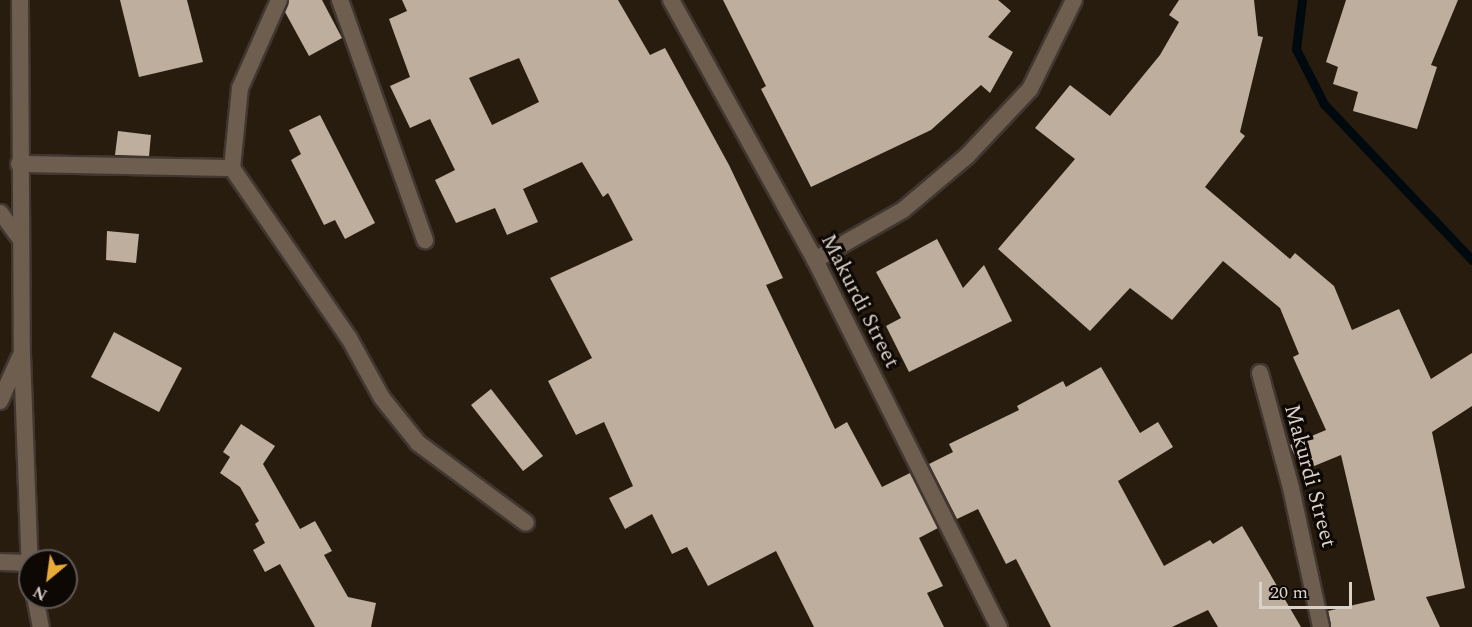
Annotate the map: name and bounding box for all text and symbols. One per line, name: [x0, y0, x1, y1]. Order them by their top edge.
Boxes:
street label: Makurdi Street: [815, 229, 905, 373]
street label: Makurdi Street: [1278, 401, 1342, 551]
north arrow: [18, 549, 78, 609]
scale bar: [1262, 570, 1355, 608]
text: N: [29, 579, 52, 607]
text: 20 m: [1270, 579, 1308, 606]

